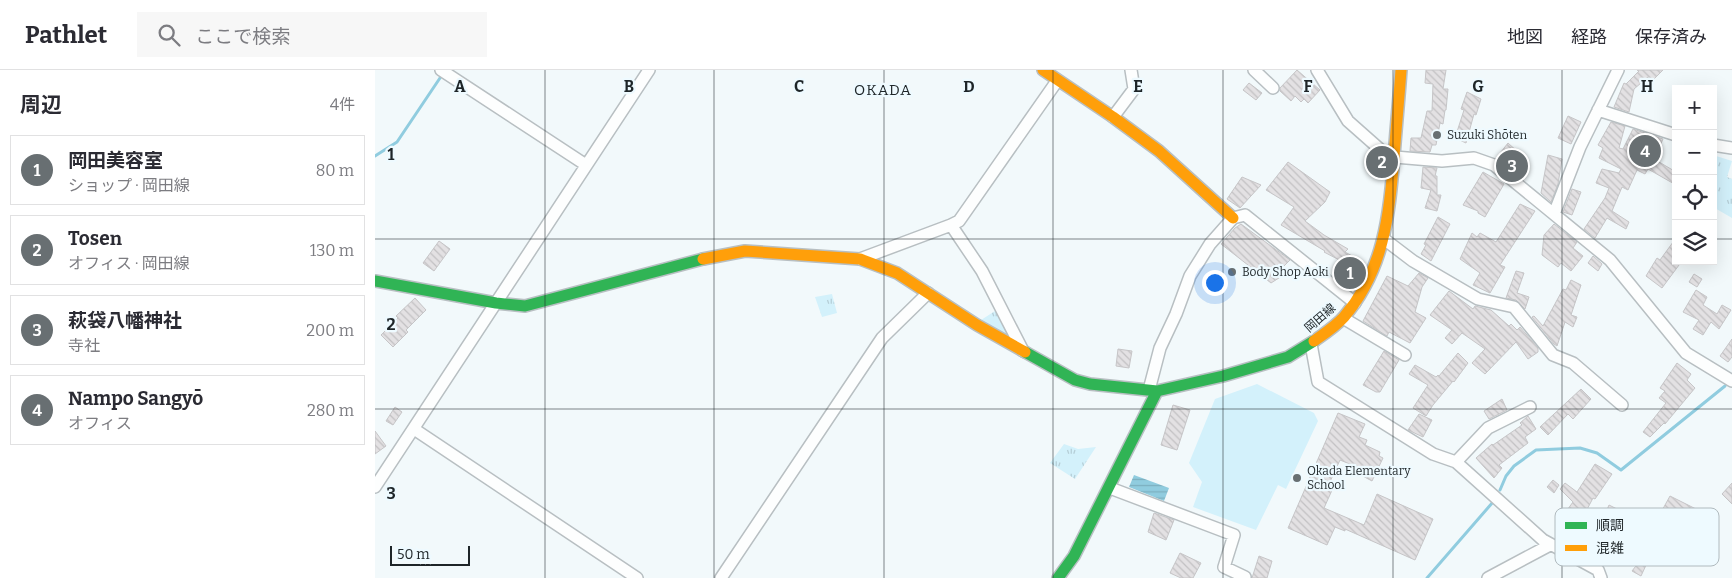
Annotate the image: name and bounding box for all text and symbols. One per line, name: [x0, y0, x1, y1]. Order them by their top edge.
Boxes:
search box: [137, 12, 487, 57]
text: Pathlet: [25, 21, 107, 49]
icon: search: [155, 21, 183, 49]
text: ここで検索: [195, 25, 290, 48]
text: 地図: [1507, 26, 1543, 48]
text: 経路: [1571, 26, 1607, 48]
text: 保存済み: [1635, 26, 1707, 48]
text: A: [454, 77, 466, 96]
text: B: [624, 77, 634, 96]
text: C: [794, 77, 804, 96]
text: D: [963, 77, 975, 96]
text: E: [1133, 77, 1143, 96]
text: F: [1304, 77, 1313, 96]
text: G: [1472, 77, 1484, 96]
text: H: [1641, 77, 1654, 96]
district label: OKADA: [854, 81, 912, 99]
map controls: [1672, 85, 1717, 265]
button: +: [1672, 85, 1717, 130]
text: 周辺: [20, 92, 62, 118]
text: 4件: [330, 95, 355, 114]
place label: Suzuki Shōten: [1447, 128, 1527, 142]
marker: Suzuki Shōten: [1431, 129, 1443, 141]
button: −: [1672, 130, 1717, 175]
pin: 4: [1629, 132, 1661, 170]
pin: 2: [1366, 143, 1398, 181]
text: 1: [388, 145, 395, 164]
pin: 3: [1496, 147, 1528, 185]
text: 岡田美容室: [68, 149, 163, 172]
text: 1: [34, 161, 40, 180]
text: 80 m: [316, 161, 354, 180]
button: locate: [1672, 175, 1717, 220]
text: ショップ · 岡田線: [68, 176, 190, 195]
button: layers: [1672, 220, 1717, 265]
text: Tosen: [68, 227, 122, 250]
text: 2: [32, 241, 42, 260]
text: 130 m: [310, 241, 354, 260]
text: オフィス · 岡田線: [68, 254, 189, 273]
pin: 1: [1334, 254, 1366, 292]
place label: Body Shop Aoki: [1242, 265, 1329, 279]
marker: Body Shop Aoki: [1226, 266, 1238, 278]
your location: [1202, 270, 1228, 296]
street label: 岡田線: [1302, 301, 1338, 335]
text: 萩袋八幡神社: [68, 309, 182, 332]
text: 2: [386, 315, 396, 334]
text: 3: [32, 321, 42, 340]
text: 200 m: [306, 321, 354, 340]
text: 寺社: [68, 336, 100, 355]
text: Nampo Sangyō: [68, 387, 203, 410]
text: 4: [32, 401, 42, 420]
text: 280 m: [307, 401, 354, 420]
text: オフィス: [68, 414, 132, 433]
place label: Okada Elementary School: [1307, 464, 1411, 492]
marker: Okada Elementary School: [1291, 472, 1303, 484]
text: 3: [386, 484, 396, 503]
legend: [1555, 508, 1719, 566]
text: 順調: [1596, 517, 1624, 534]
text: 混雑: [1596, 540, 1624, 557]
scale bar: [390, 543, 470, 566]
text: 50 m: [397, 546, 430, 563]

